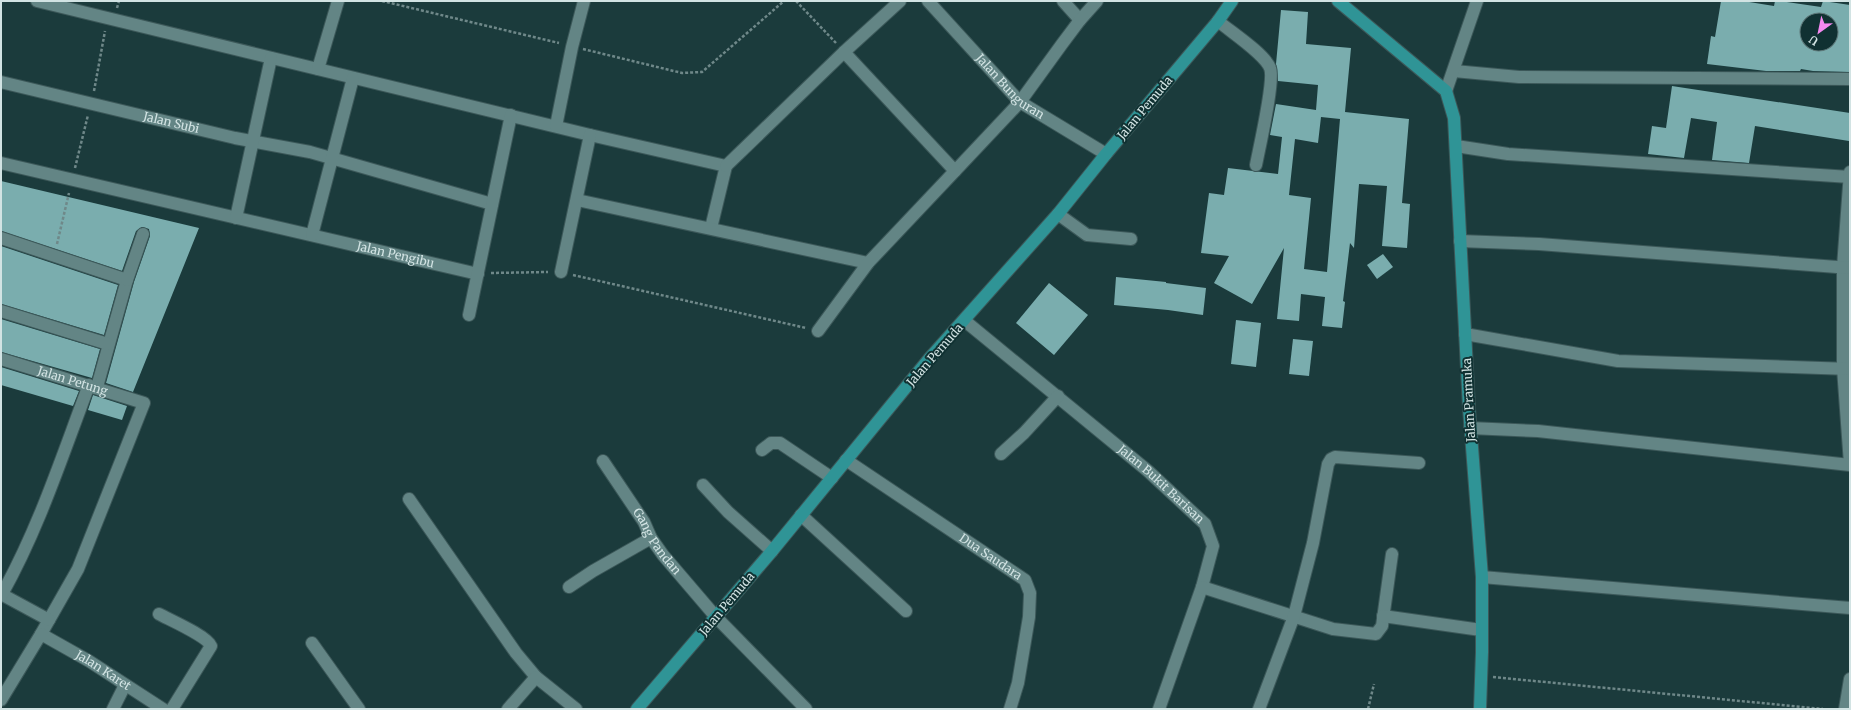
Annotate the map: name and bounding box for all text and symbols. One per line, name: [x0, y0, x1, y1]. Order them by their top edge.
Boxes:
north arrow: [1799, 12, 1839, 52]
text: U: [1806, 32, 1821, 48]
street label: Jalan Bunguran: [972, 50, 1047, 122]
street label: Jalan Pemuda: [1113, 72, 1176, 143]
street label: Jalan Subi: [141, 108, 201, 136]
street label: Jalan Pengibu: [354, 238, 436, 271]
street label: Jalan Pemuda: [903, 320, 966, 390]
street label: Jalan Pramuka: [1459, 357, 1478, 443]
street label: Jalan Petung: [35, 362, 110, 399]
street label: Jalan Bukit Barisan: [1114, 441, 1207, 526]
street label: Gang Pandan: [630, 505, 684, 578]
street label: Dua Saudara: [956, 530, 1026, 583]
street label: Jalan Pemuda: [695, 568, 758, 639]
street label: Jalan Karet: [72, 646, 134, 693]

